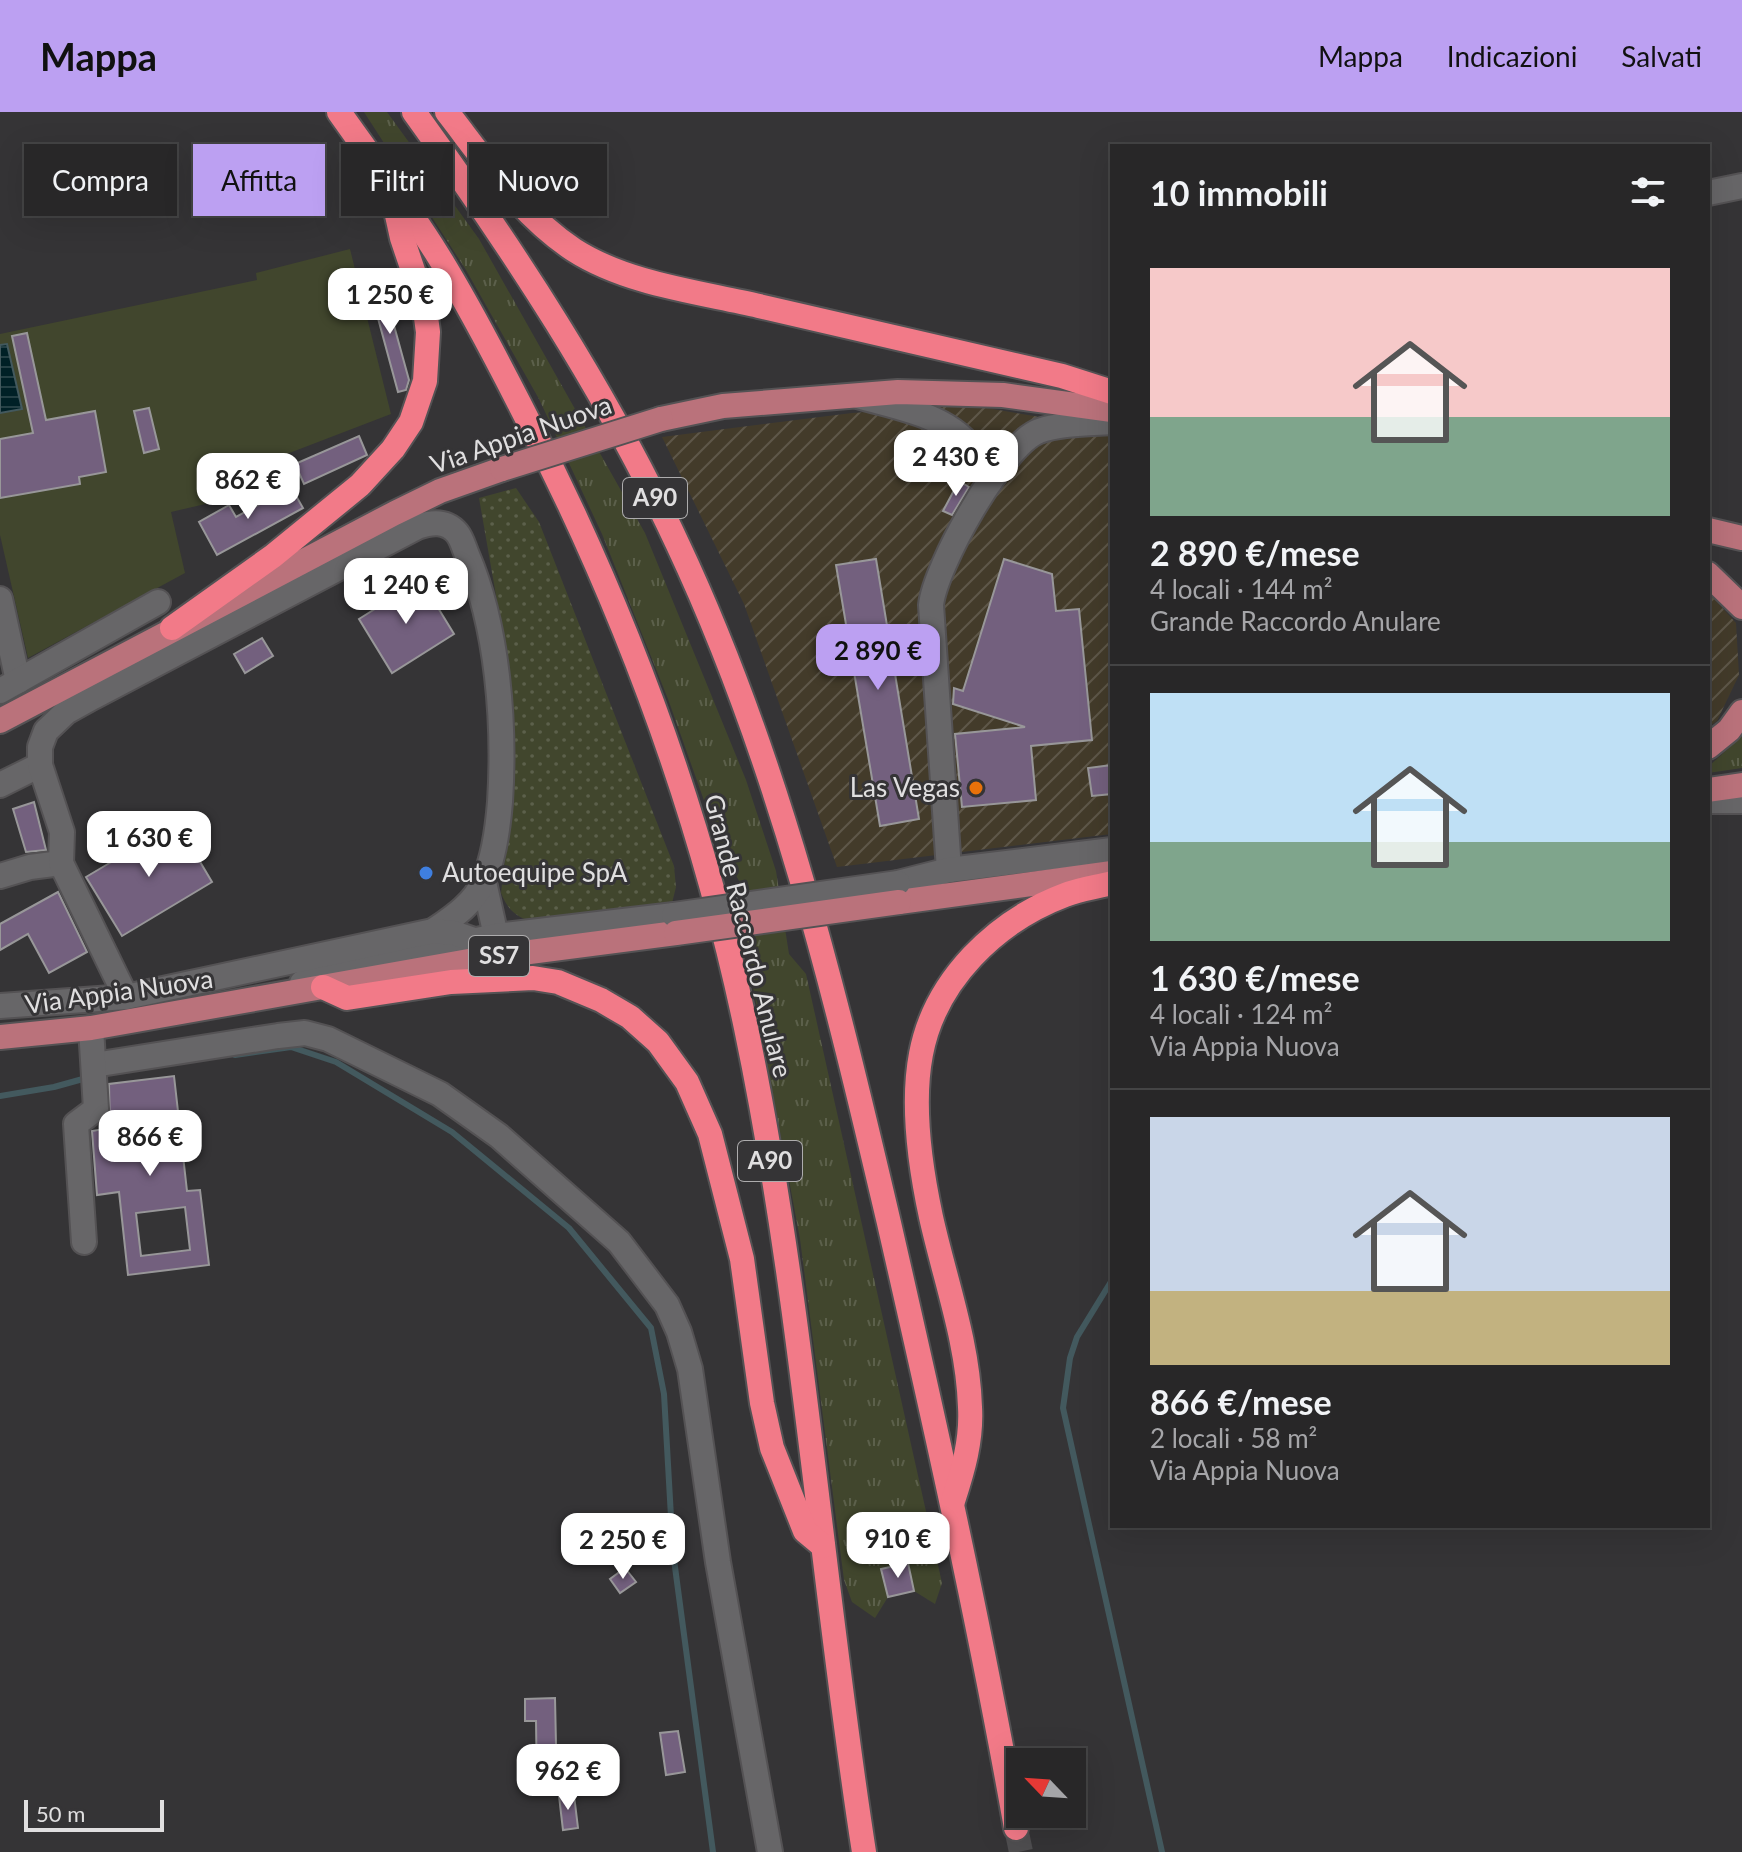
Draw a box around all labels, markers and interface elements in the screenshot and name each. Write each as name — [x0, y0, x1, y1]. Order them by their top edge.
text: Mappa — [40, 33, 157, 79]
text: Mappa — [1318, 39, 1403, 73]
text: Indicazioni — [1447, 39, 1577, 73]
text: Salvati — [1621, 39, 1702, 73]
chip: Compra — [24, 144, 177, 216]
chip: Affitta — [193, 144, 325, 216]
chip: Filtri — [341, 144, 453, 216]
chip: Nuovo — [469, 144, 607, 216]
icon: filters — [1626, 170, 1670, 214]
text: 10 immobili — [1150, 172, 1328, 213]
pin: 1 250 € — [316, 268, 464, 336]
text: 1 250 € — [346, 278, 434, 310]
icon: home — [1338, 320, 1482, 464]
street label: Via Appia Nuova — [426, 388, 616, 480]
pin: 2 430 € — [882, 430, 1030, 498]
text: 2 430 € — [912, 440, 1000, 472]
pin: 862 € — [192, 453, 304, 521]
text: 862 € — [215, 463, 281, 495]
road number: A90 — [623, 478, 687, 518]
text: 2 890 €/mese — [1150, 532, 1360, 573]
pin: 1 240 € — [332, 558, 480, 626]
text: 1 240 € — [362, 568, 450, 600]
text: 4 locali · 144 m² — [1150, 573, 1332, 605]
text: Grande Raccordo Anulare — [1150, 605, 1441, 637]
pin: 2 890 € — [804, 624, 952, 692]
text: 2 890 € — [834, 634, 922, 666]
icon: home — [1338, 745, 1482, 889]
place label: Las Vegas — [850, 771, 960, 803]
marker: Las Vegas — [967, 779, 985, 797]
street label: Grande Raccordo Anulare — [698, 791, 800, 1081]
pin: 1 630 € — [75, 811, 223, 879]
text: 1 630 € — [105, 821, 193, 853]
place label: Autoequipe SpA — [442, 856, 628, 888]
marker: Autoequipe SpA — [417, 864, 435, 882]
road number: SS7 — [469, 936, 529, 976]
text: 1 630 €/mese — [1150, 957, 1360, 998]
street label: Via Appia Nuova — [23, 962, 215, 1020]
text: 4 locali · 124 m² — [1150, 998, 1332, 1030]
text: Via Appia Nuova — [1150, 1030, 1340, 1062]
pin: 866 € — [94, 1110, 206, 1178]
text: 866 € — [117, 1120, 183, 1152]
road number: A90 — [738, 1141, 802, 1181]
icon: home — [1338, 1169, 1482, 1313]
text: 866 €/mese — [1150, 1381, 1332, 1422]
text: 2 locali · 58 m² — [1150, 1422, 1317, 1454]
text: Via Appia Nuova — [1150, 1454, 1340, 1486]
pin: 910 € — [842, 1512, 954, 1580]
pin: 2 250 € — [549, 1513, 697, 1581]
text: 910 € — [865, 1522, 931, 1554]
text: 2 250 € — [579, 1523, 667, 1555]
pin: 962 € — [512, 1744, 624, 1812]
north arrow — [1006, 1748, 1086, 1828]
map controls — [1006, 1748, 1086, 1828]
text: 962 € — [535, 1754, 601, 1786]
scale bar — [24, 1796, 164, 1832]
text: 50 m — [36, 1800, 85, 1827]

